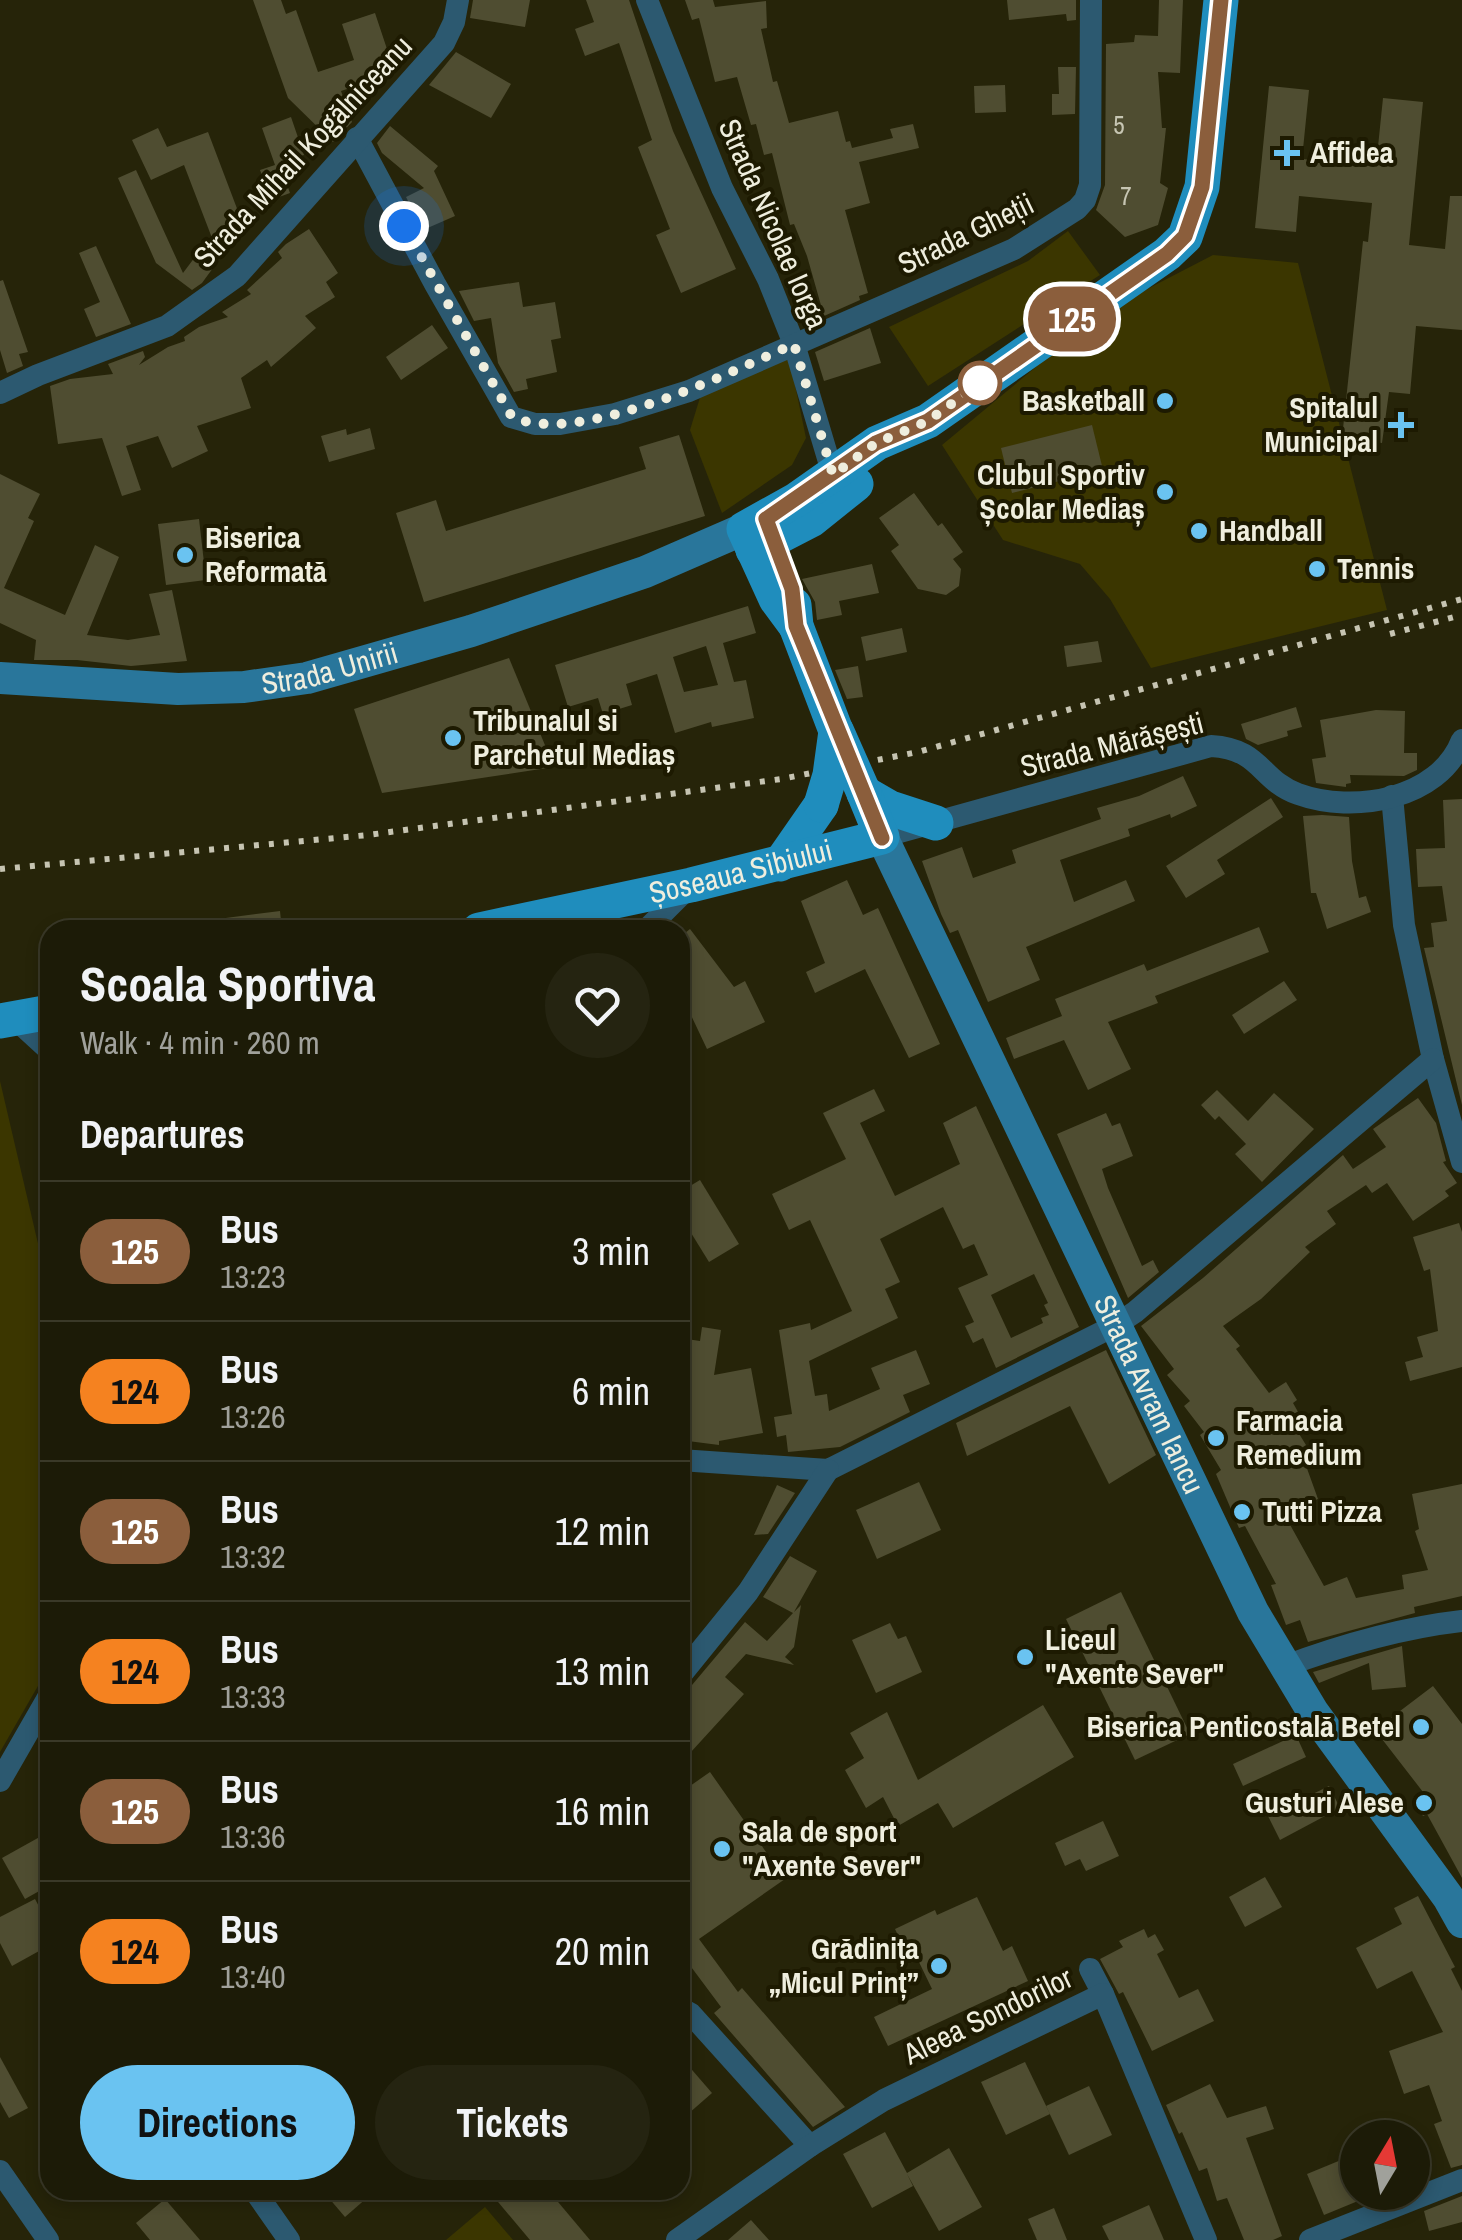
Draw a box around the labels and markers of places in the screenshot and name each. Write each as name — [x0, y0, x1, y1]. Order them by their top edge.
place label: Affidea — [1310, 132, 1394, 172]
marker: Affidea — [1274, 140, 1300, 166]
unlabelled marker — [959, 362, 1001, 404]
place label: Basketball — [1022, 380, 1145, 420]
place label: Spitalul Municipal — [1265, 387, 1378, 461]
marker: Basketball — [1154, 390, 1176, 412]
marker: Spitalul Municipal — [1388, 412, 1414, 438]
place label: Clubul Sportiv Școlar Mediaș — [977, 454, 1145, 528]
marker: Clubul Sportiv Școlar Mediaș — [1154, 481, 1176, 503]
place label: Handball — [1219, 510, 1323, 550]
place label: Biserica Reformată — [205, 517, 327, 591]
marker: Handball — [1188, 520, 1210, 542]
marker: Biserica Reformată — [174, 544, 196, 566]
place label: Tennis — [1337, 548, 1415, 588]
marker: Tennis — [1306, 558, 1328, 580]
place label: Tribunalul si Parchetul Mediaș — [473, 700, 675, 774]
marker: Tribunalul si Parchetul Mediaș — [442, 727, 464, 749]
place label: Farmacia Remedium — [1236, 1400, 1362, 1474]
marker: Farmacia Remedium — [1205, 1427, 1227, 1449]
place label: Tutti Pizza — [1262, 1491, 1382, 1531]
marker: Tutti Pizza — [1231, 1501, 1253, 1523]
place label: Liceul "Axente Sever" — [1045, 1619, 1224, 1693]
marker: Liceul "Axente Sever" — [1014, 1646, 1036, 1668]
place label: Biserica Penticostală Betel — [1087, 1706, 1401, 1746]
marker: Biserica Penticostală Betel — [1410, 1716, 1432, 1738]
place label: Gusturi Alese — [1245, 1782, 1404, 1822]
marker: Gusturi Alese — [1413, 1792, 1435, 1814]
place label: Sala de sport "Axente Sever" — [742, 1811, 921, 1885]
marker: Sala de sport "Axente Sever" — [711, 1838, 733, 1860]
place label: Grădinița „Micul Prinț” — [769, 1928, 919, 2002]
marker: Grădinița „Micul Prinț” — [928, 1955, 950, 1977]

